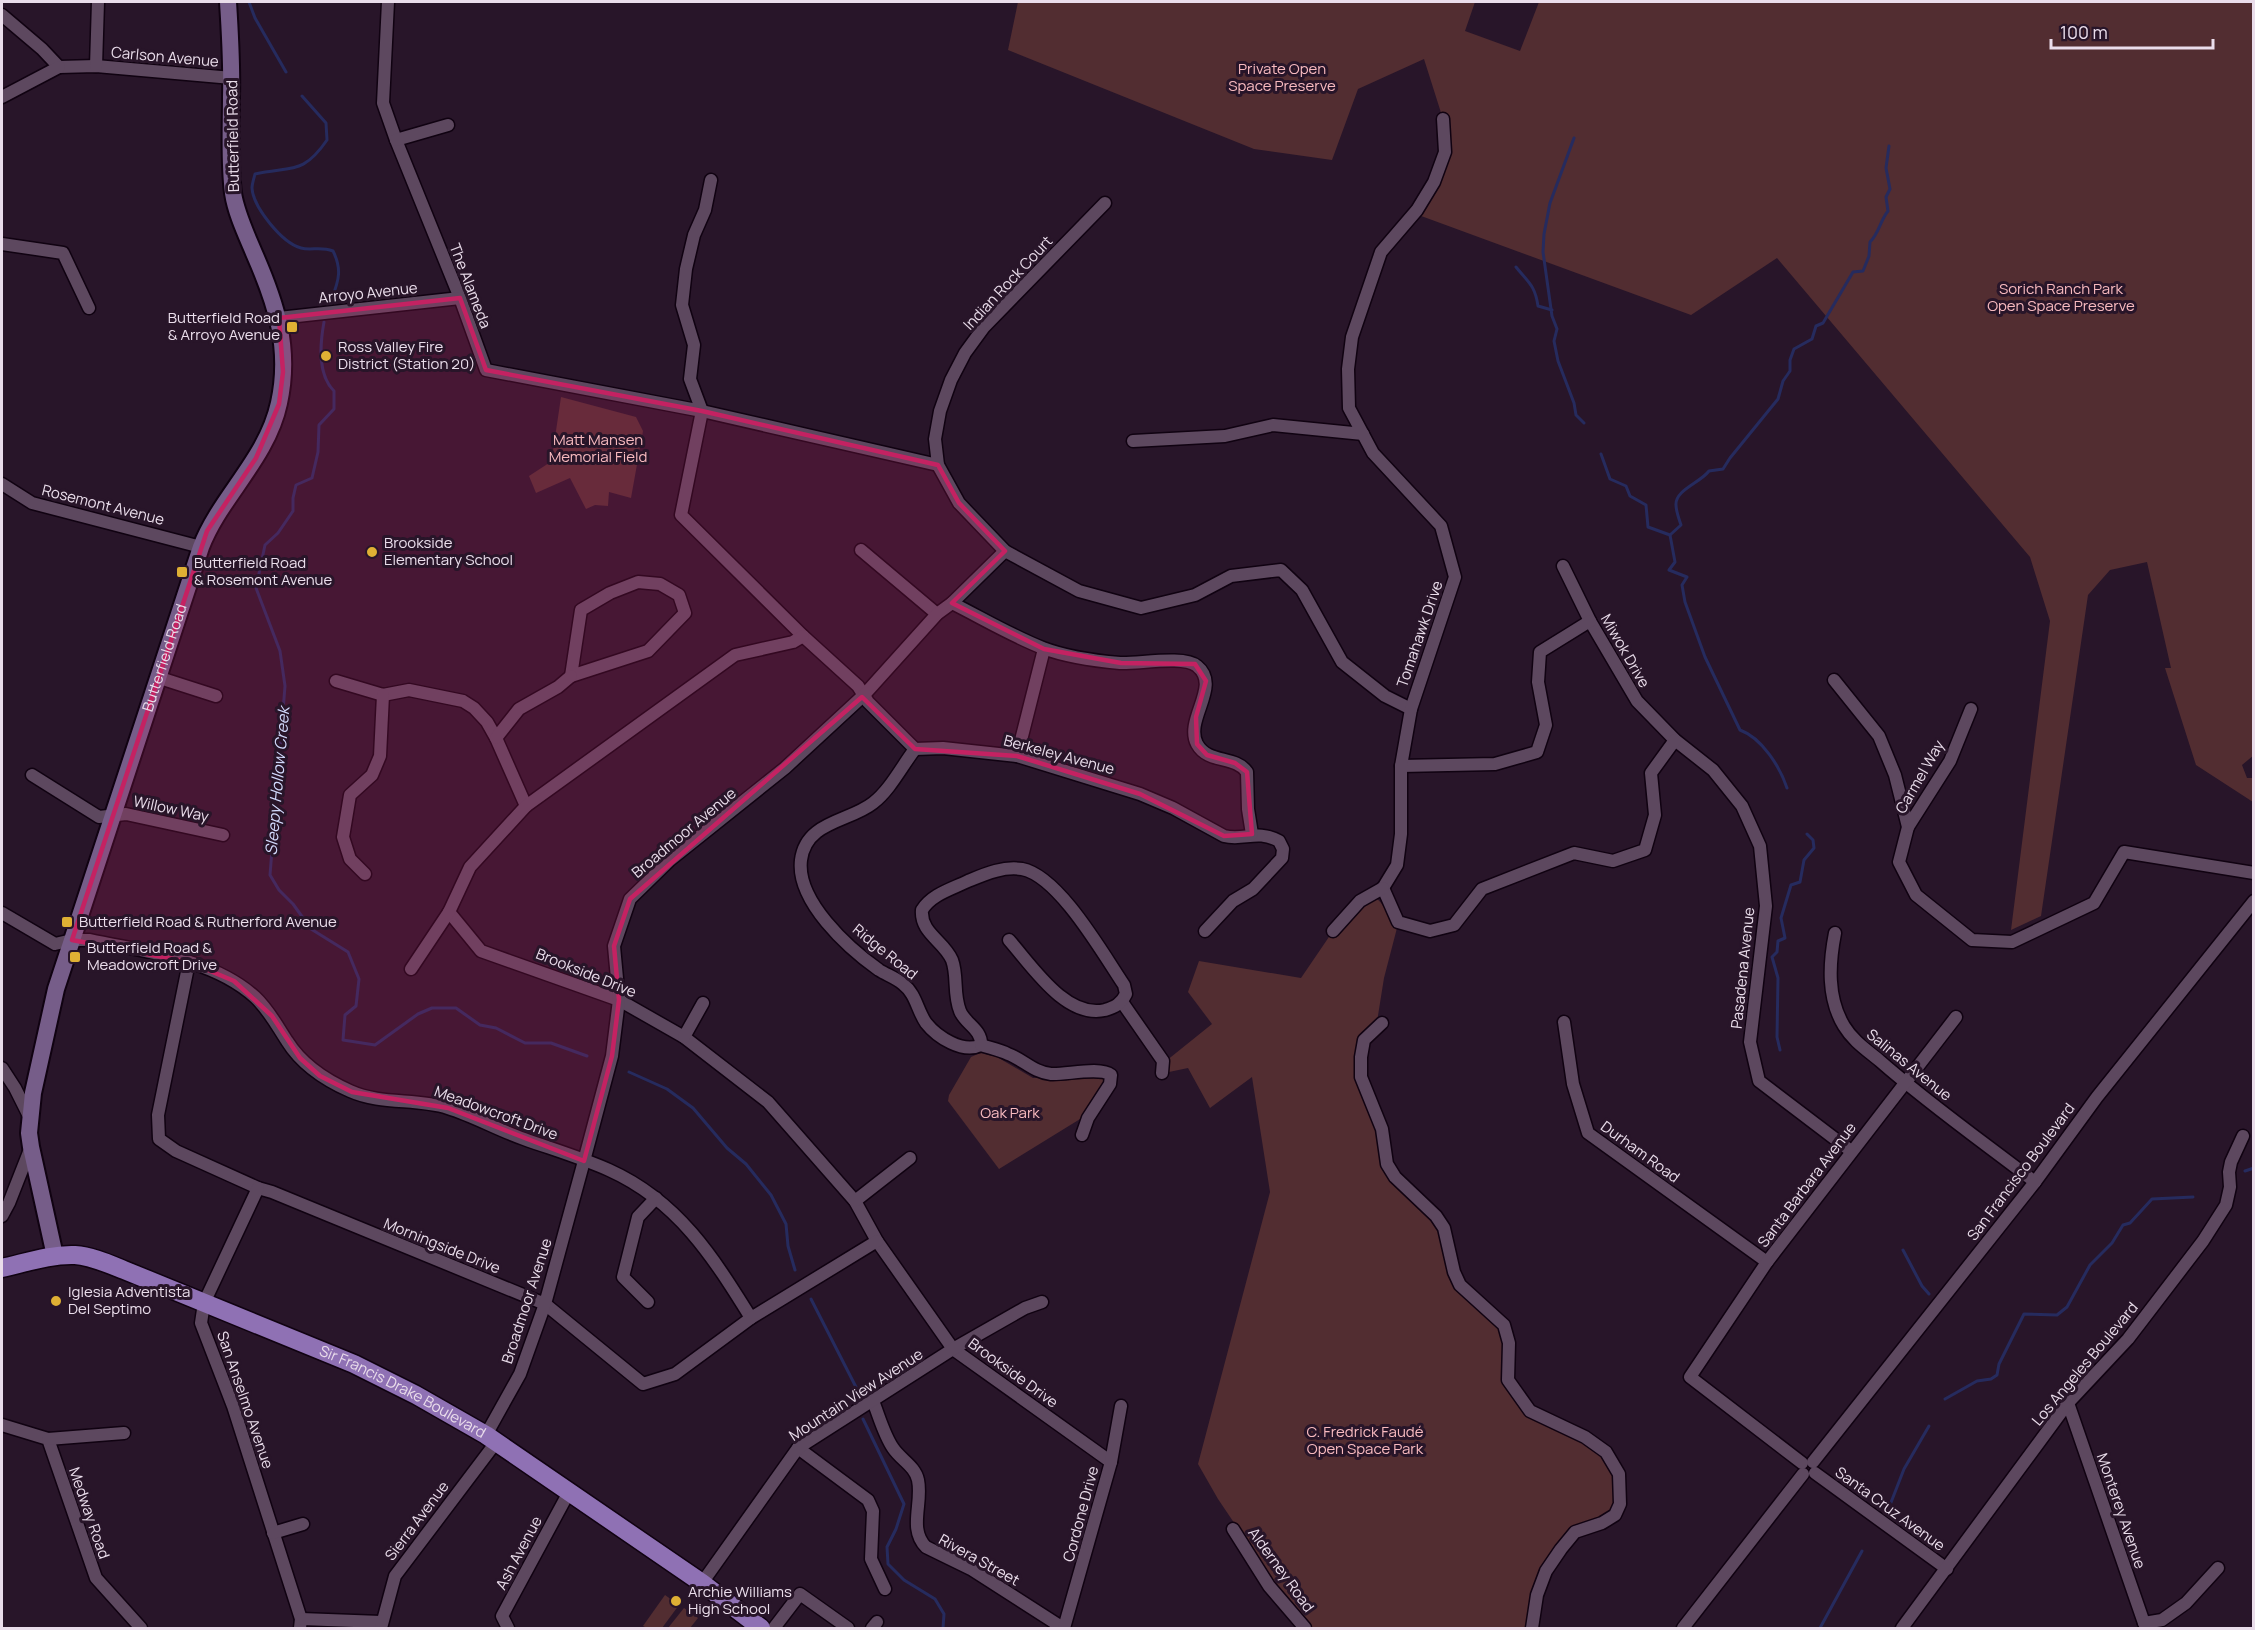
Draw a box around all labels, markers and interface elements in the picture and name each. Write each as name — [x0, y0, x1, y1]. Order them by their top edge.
scale bar — [2051, 12, 2213, 50]
text: 100 m — [2060, 20, 2108, 44]
street label: Carlson Avenue — [110, 41, 220, 72]
park label: Private Open Space Preserve — [1228, 58, 1336, 96]
street label: Butterfield Road — [221, 80, 244, 192]
street label: Indian Rock Court — [958, 231, 1057, 334]
street label: The Alameda — [445, 240, 496, 331]
street label: Arroyo Avenue — [317, 277, 419, 308]
park label: Sorich Ranch Park Open Space Preserve — [1987, 278, 2135, 316]
place label: Butterfield Road & Arroyo Avenue — [168, 307, 280, 345]
marker: Butterfield Road & Arroyo Avenue — [285, 320, 299, 334]
place label: Ross Valley Fire District (Station 20) — [338, 336, 475, 374]
marker: Ross Valley Fire District (Station 20) — [319, 349, 333, 363]
park label: Matt Mansen Memorial Field — [549, 429, 647, 467]
street label: Rosemont Avenue — [40, 479, 167, 530]
place label: Brookside Elementary School — [384, 532, 513, 570]
marker: Brookside Elementary School — [365, 545, 379, 559]
place label: Butterfield Road & Rosemont Avenue — [194, 552, 332, 590]
marker: Butterfield Road & Rosemont Avenue — [175, 565, 189, 579]
street label: Tomahawk Drive — [1391, 577, 1448, 690]
street label: Butterfield Road — [137, 601, 192, 714]
street label: Miwok Drive — [1596, 610, 1655, 692]
water label: Sleepy Hollow Creek — [260, 704, 295, 856]
street label: Berkeley Avenue — [1001, 730, 1117, 779]
street label: Carmel Way — [1890, 736, 1949, 817]
street label: Broadmoor Avenue — [627, 782, 741, 883]
street label: Willow Way — [132, 790, 211, 827]
street label: Pasadena Avenue — [1726, 906, 1759, 1030]
place label: Butterfield Road & Rutherford Avenue — [79, 911, 337, 932]
marker: Butterfield Road & Rutherford Avenue — [60, 915, 74, 929]
street label: Ridge Road — [848, 919, 922, 984]
place label: Butterfield Road & Meadowcroft Drive — [87, 937, 217, 975]
street label: Brookside Drive — [533, 943, 640, 1002]
marker: Butterfield Road & Meadowcroft Drive — [68, 950, 82, 964]
street label: Salinas Avenue — [1862, 1024, 1957, 1106]
street label: Meadowcroft Drive — [431, 1080, 561, 1145]
street label: San Francisco Boulevard — [1962, 1099, 2079, 1245]
park label: Oak Park — [980, 1102, 1040, 1123]
street label: Durham Road — [1597, 1116, 1684, 1187]
street label: Santa Barbara Avenue — [1753, 1118, 1861, 1252]
street label: Morningside Drive — [381, 1213, 504, 1279]
street label: Broadmoor Avenue — [496, 1235, 557, 1366]
place label: Iglesia Adventista Del Septimo — [68, 1281, 190, 1319]
marker: Iglesia Adventista Del Septimo — [49, 1294, 63, 1308]
street label: Los Angeles Boulevard — [2027, 1298, 2143, 1430]
street label: San Anselmo Avenue — [212, 1328, 279, 1472]
street label: Brookside Drive — [964, 1333, 1063, 1413]
street label: Sir Francis Drake Boulevard — [316, 1340, 490, 1443]
street label: Mountain View Avenue — [785, 1343, 927, 1446]
park label: C. Fredrick Faudé Open Space Park — [1306, 1421, 1424, 1459]
street label: Monterey Avenue — [2092, 1450, 2151, 1572]
street label: Santa Cruz Avenue — [1831, 1462, 1950, 1556]
street label: Cordone Drive — [1058, 1463, 1103, 1564]
street label: Medway Road — [64, 1464, 115, 1561]
street label: Sierra Avenue — [380, 1476, 454, 1565]
street label: Ash Avenue — [490, 1512, 547, 1593]
street label: Alderney Road — [1244, 1523, 1319, 1616]
street label: Rivera Street — [935, 1529, 1023, 1590]
place label: Archie Williams High School — [688, 1581, 792, 1619]
marker: Archie Williams High School — [669, 1594, 683, 1608]

